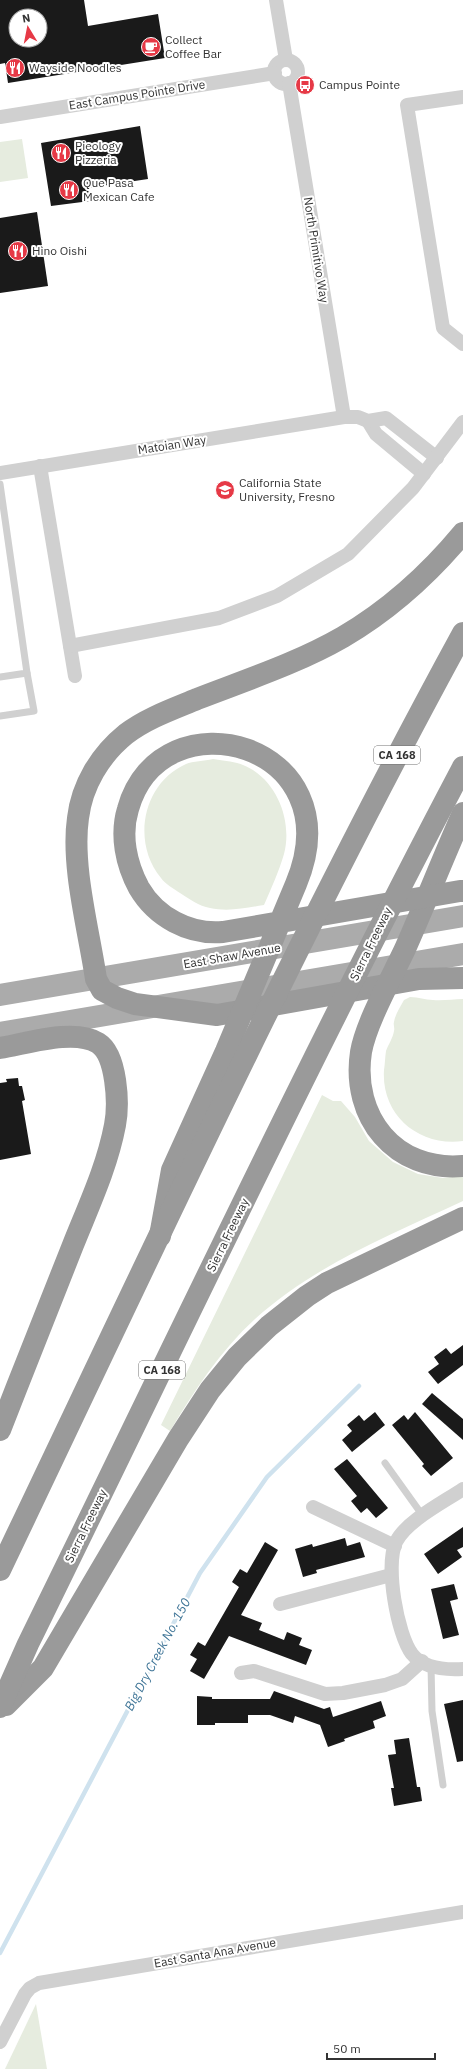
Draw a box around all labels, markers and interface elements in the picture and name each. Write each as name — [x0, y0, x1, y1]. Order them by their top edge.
north arrow — [8, 8, 48, 48]
text: N — [21, 11, 31, 26]
place label: Collect Coffee Bar — [165, 32, 222, 61]
cafe icon: Collect Coffee Bar — [140, 36, 162, 58]
restaurant icon: Wayside Noodles — [4, 57, 26, 79]
place label: Wayside Noodles — [29, 60, 122, 75]
bus stop icon: Campus Pointe — [294, 74, 316, 96]
street label: East Campus Pointe Drive — [68, 76, 207, 113]
place label: Campus Pointe — [319, 77, 401, 92]
place label: Pieology Pizzeria — [75, 138, 121, 167]
restaurant icon: Pieology Pizzeria — [50, 142, 72, 164]
place label: Que Pasa Mexican Cafe — [83, 175, 155, 204]
restaurant icon: Que Pasa Mexican Cafe — [58, 179, 80, 201]
street label: North Primitivo Way — [301, 196, 332, 304]
restaurant icon: Hino Oishi — [7, 240, 29, 262]
place label: Hino Oishi — [32, 243, 87, 258]
street label: Matoian Way — [137, 432, 207, 457]
place label: California State University, Fresno — [239, 475, 335, 504]
school or university icon: California State University, Fresno — [214, 479, 236, 501]
road number: CA 168 — [374, 746, 420, 764]
street label: Sierra Freeway — [346, 905, 395, 983]
street label: East Shaw Avenue — [182, 940, 282, 971]
street label: Sierra Freeway — [203, 1196, 252, 1274]
road number: CA 168 — [139, 1361, 185, 1379]
street label: Sierra Freeway — [61, 1487, 110, 1565]
water label: Big Dry Creek No. 150 — [121, 1595, 194, 1714]
street label: East Santa Ana Avenue — [153, 1934, 278, 1971]
scale bar — [327, 2035, 435, 2061]
text: 50 m — [333, 2041, 361, 2056]

